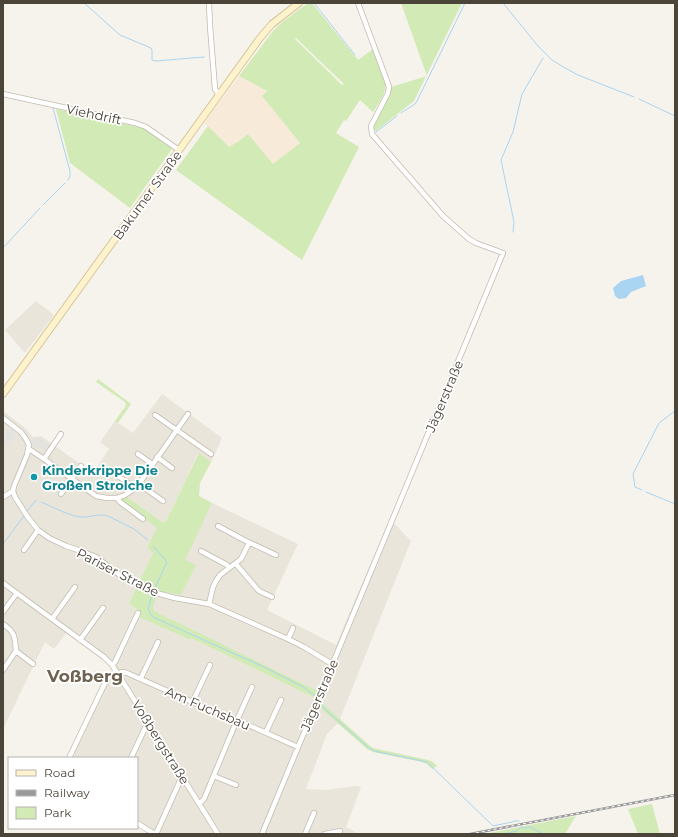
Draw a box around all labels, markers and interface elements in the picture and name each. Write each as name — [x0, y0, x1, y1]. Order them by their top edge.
street label: Viehdrift — [65, 100, 123, 128]
street label: Bakumer Straße — [109, 147, 185, 243]
street label: Jägerstraße — [421, 357, 466, 435]
place label: Kinderkrippe Die Großen Strolche — [42, 462, 158, 493]
marker: Kinderkrippe Die Großen Strolche — [29, 472, 39, 482]
street label: Pariser Straße — [74, 544, 162, 600]
street label: Jägerstraße — [296, 656, 341, 734]
district label: Voßberg — [46, 666, 123, 686]
street label: Am Fuchsbau — [163, 683, 253, 733]
street label: Voßbergstraße — [129, 697, 193, 787]
legend — [8, 757, 138, 829]
text: Road — [44, 765, 75, 780]
text: Railway — [44, 785, 90, 800]
text: Park — [44, 805, 72, 820]

